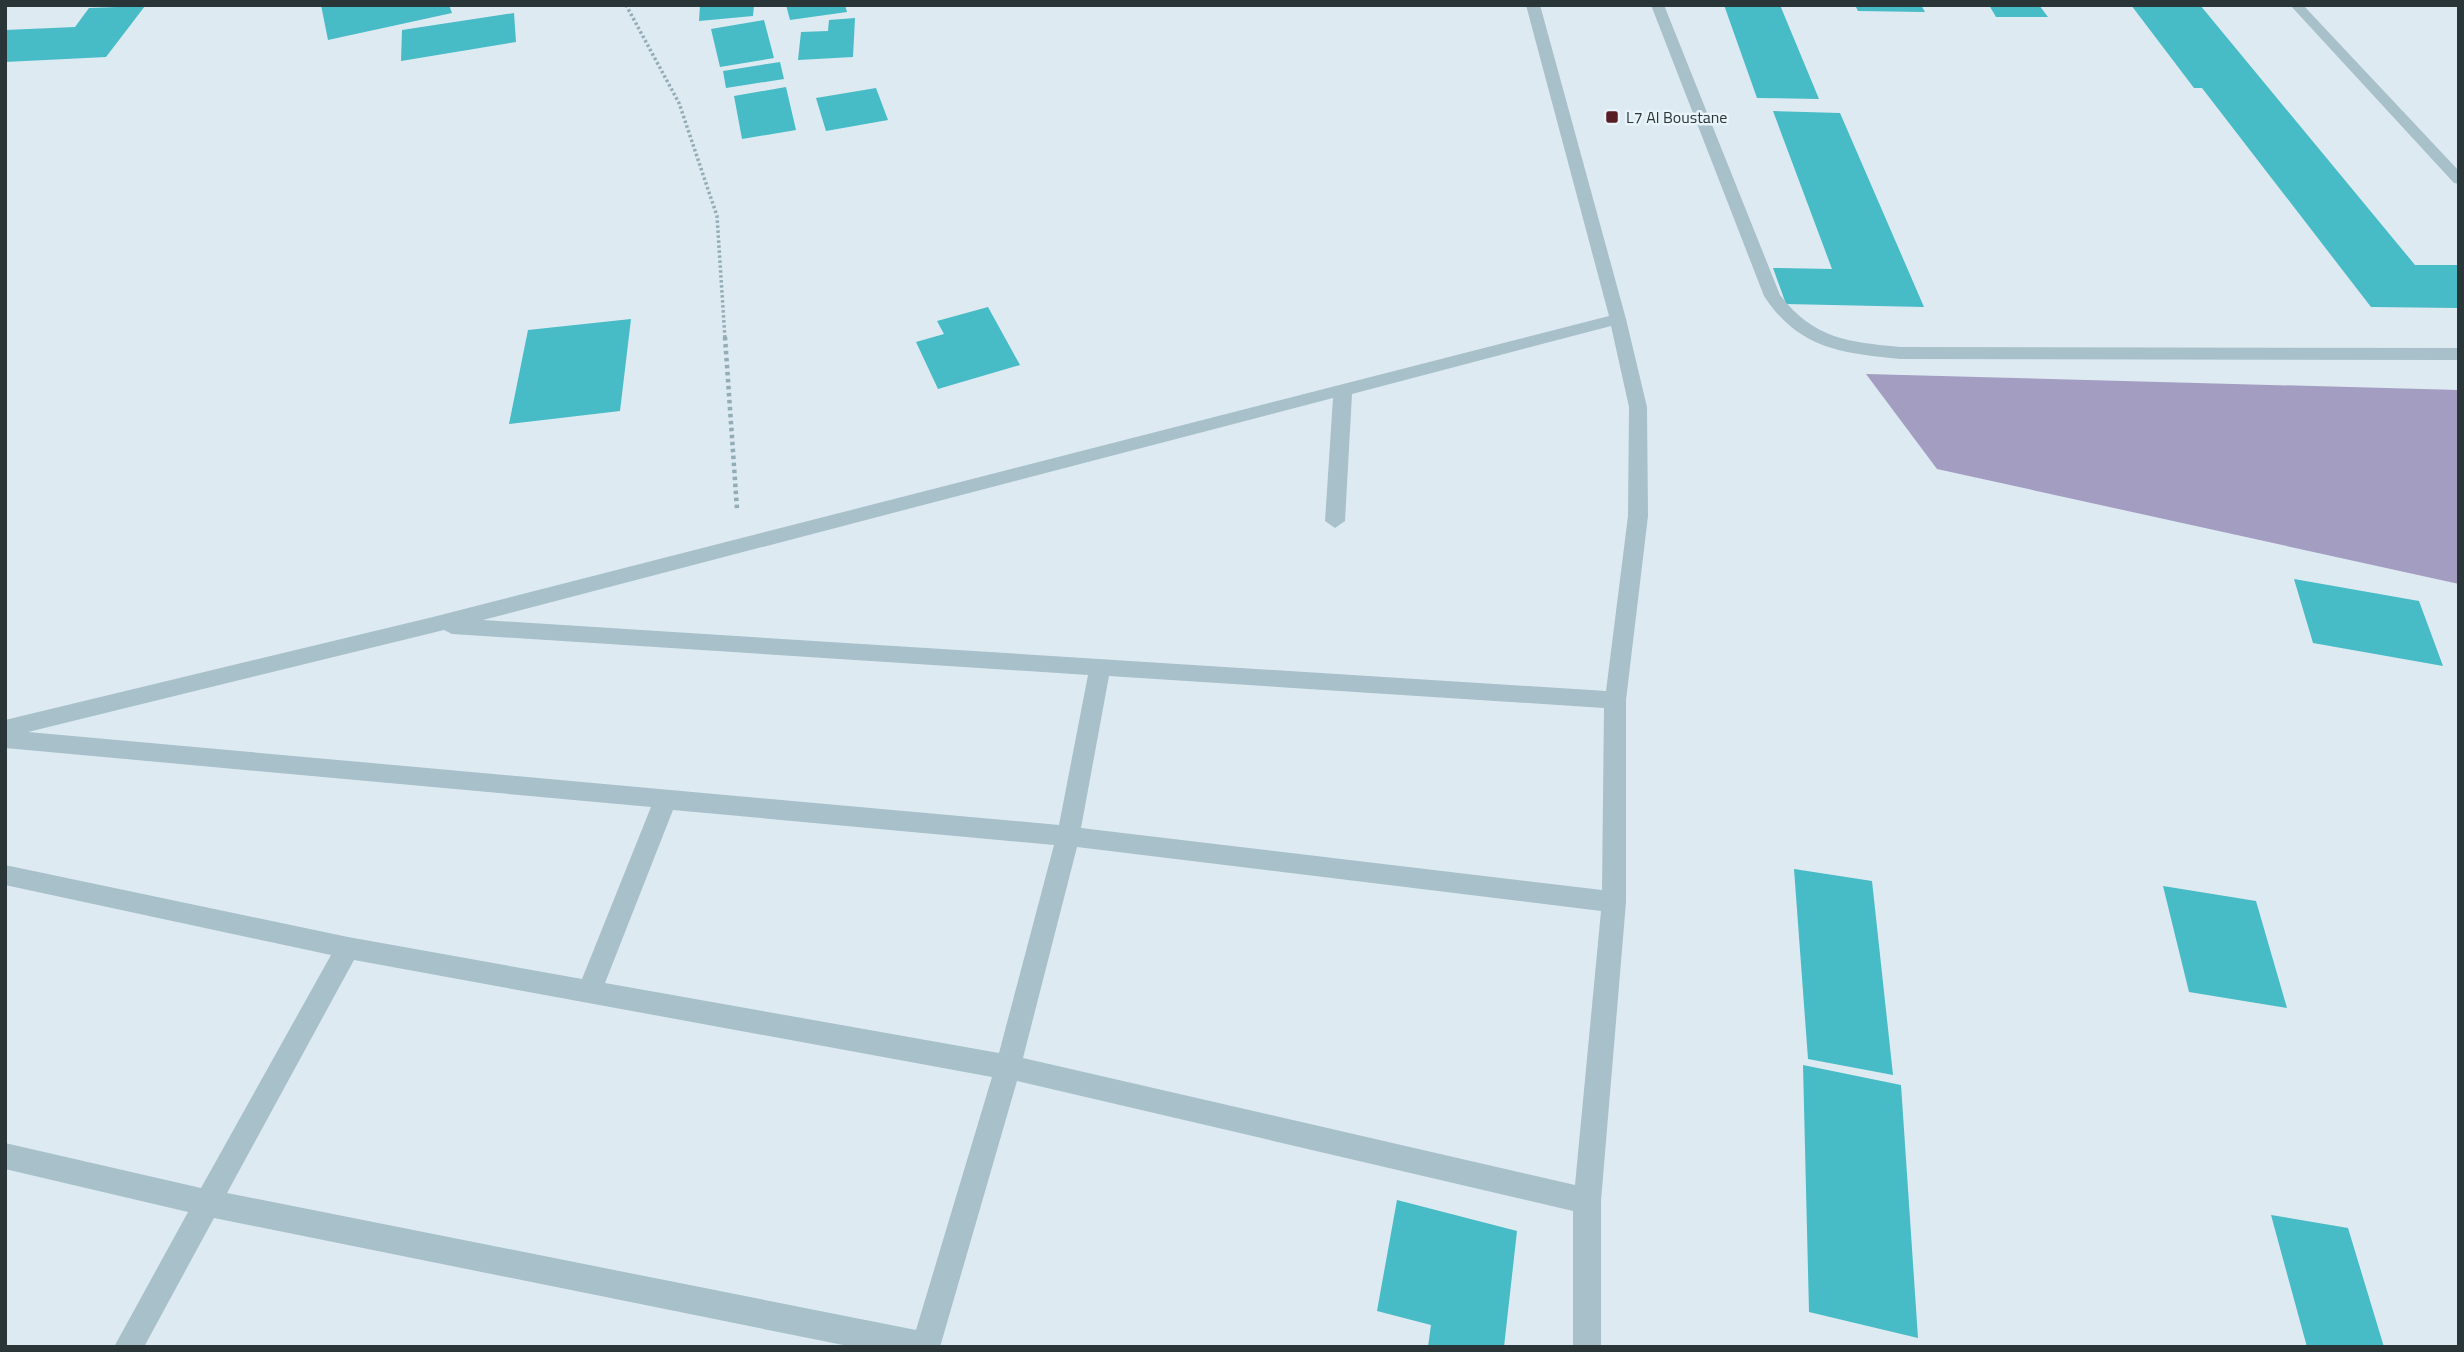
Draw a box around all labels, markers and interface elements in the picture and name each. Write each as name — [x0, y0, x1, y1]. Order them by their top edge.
place label: L7 Al Boustane — [1626, 105, 1727, 129]
marker: L7 Al Boustane — [1604, 109, 1620, 125]

